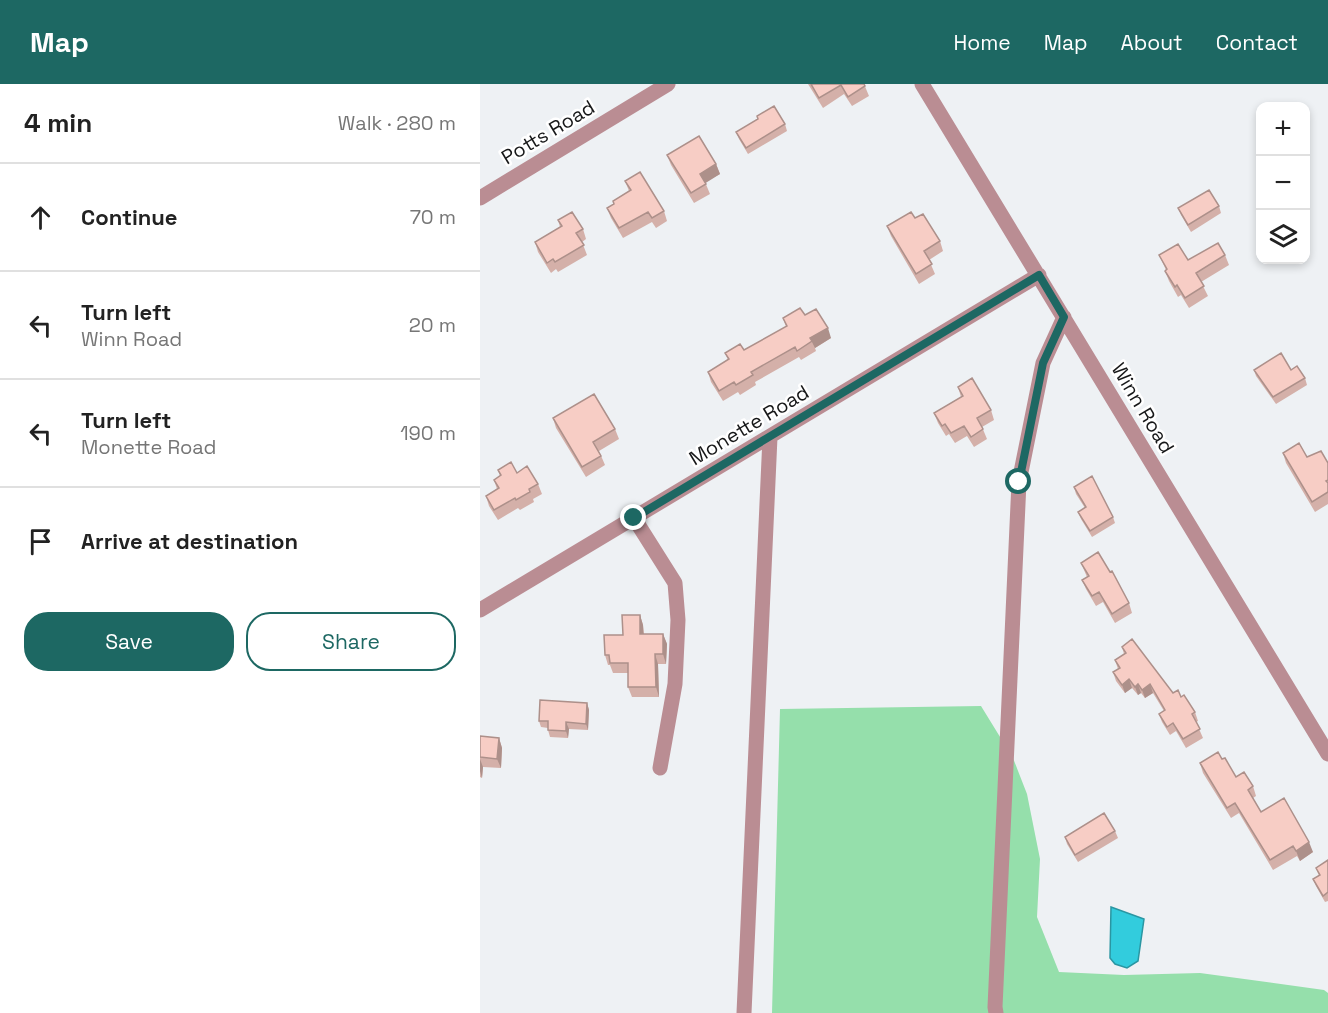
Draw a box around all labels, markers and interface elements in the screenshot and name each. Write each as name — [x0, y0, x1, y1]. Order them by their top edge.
text: Map — [30, 24, 89, 60]
text: Home — [953, 29, 1011, 56]
text: Map — [1044, 29, 1088, 56]
text: About — [1121, 29, 1183, 56]
text: Contact — [1216, 29, 1298, 56]
street label: Potts Road — [497, 94, 599, 170]
map controls — [1256, 102, 1310, 264]
button: + — [1256, 102, 1310, 156]
text: 4 min — [24, 106, 92, 140]
text: Walk · 280 m — [338, 110, 456, 136]
button: − — [1256, 156, 1310, 210]
icon: ahead — [24, 201, 57, 234]
text: Continue — [81, 203, 177, 231]
text: 70 m — [410, 204, 456, 230]
button: layers — [1256, 210, 1310, 264]
text: Turn left — [81, 298, 171, 326]
icon: left — [24, 309, 57, 342]
text: 20 m — [409, 312, 456, 338]
text: Winn Road — [81, 326, 182, 352]
street label: Winn Road — [1106, 358, 1180, 458]
street label: Monette Road — [684, 379, 814, 471]
text: Turn left — [81, 406, 171, 434]
icon: left — [24, 417, 57, 450]
text: 190 m — [400, 420, 456, 446]
text: Monette Road — [81, 434, 216, 460]
route start — [1005, 468, 1031, 494]
route end — [620, 504, 646, 530]
icon: arrive — [24, 525, 57, 558]
text: Arrive at destination — [81, 527, 298, 555]
button: Save — [24, 612, 234, 671]
button: Share — [246, 612, 456, 671]

